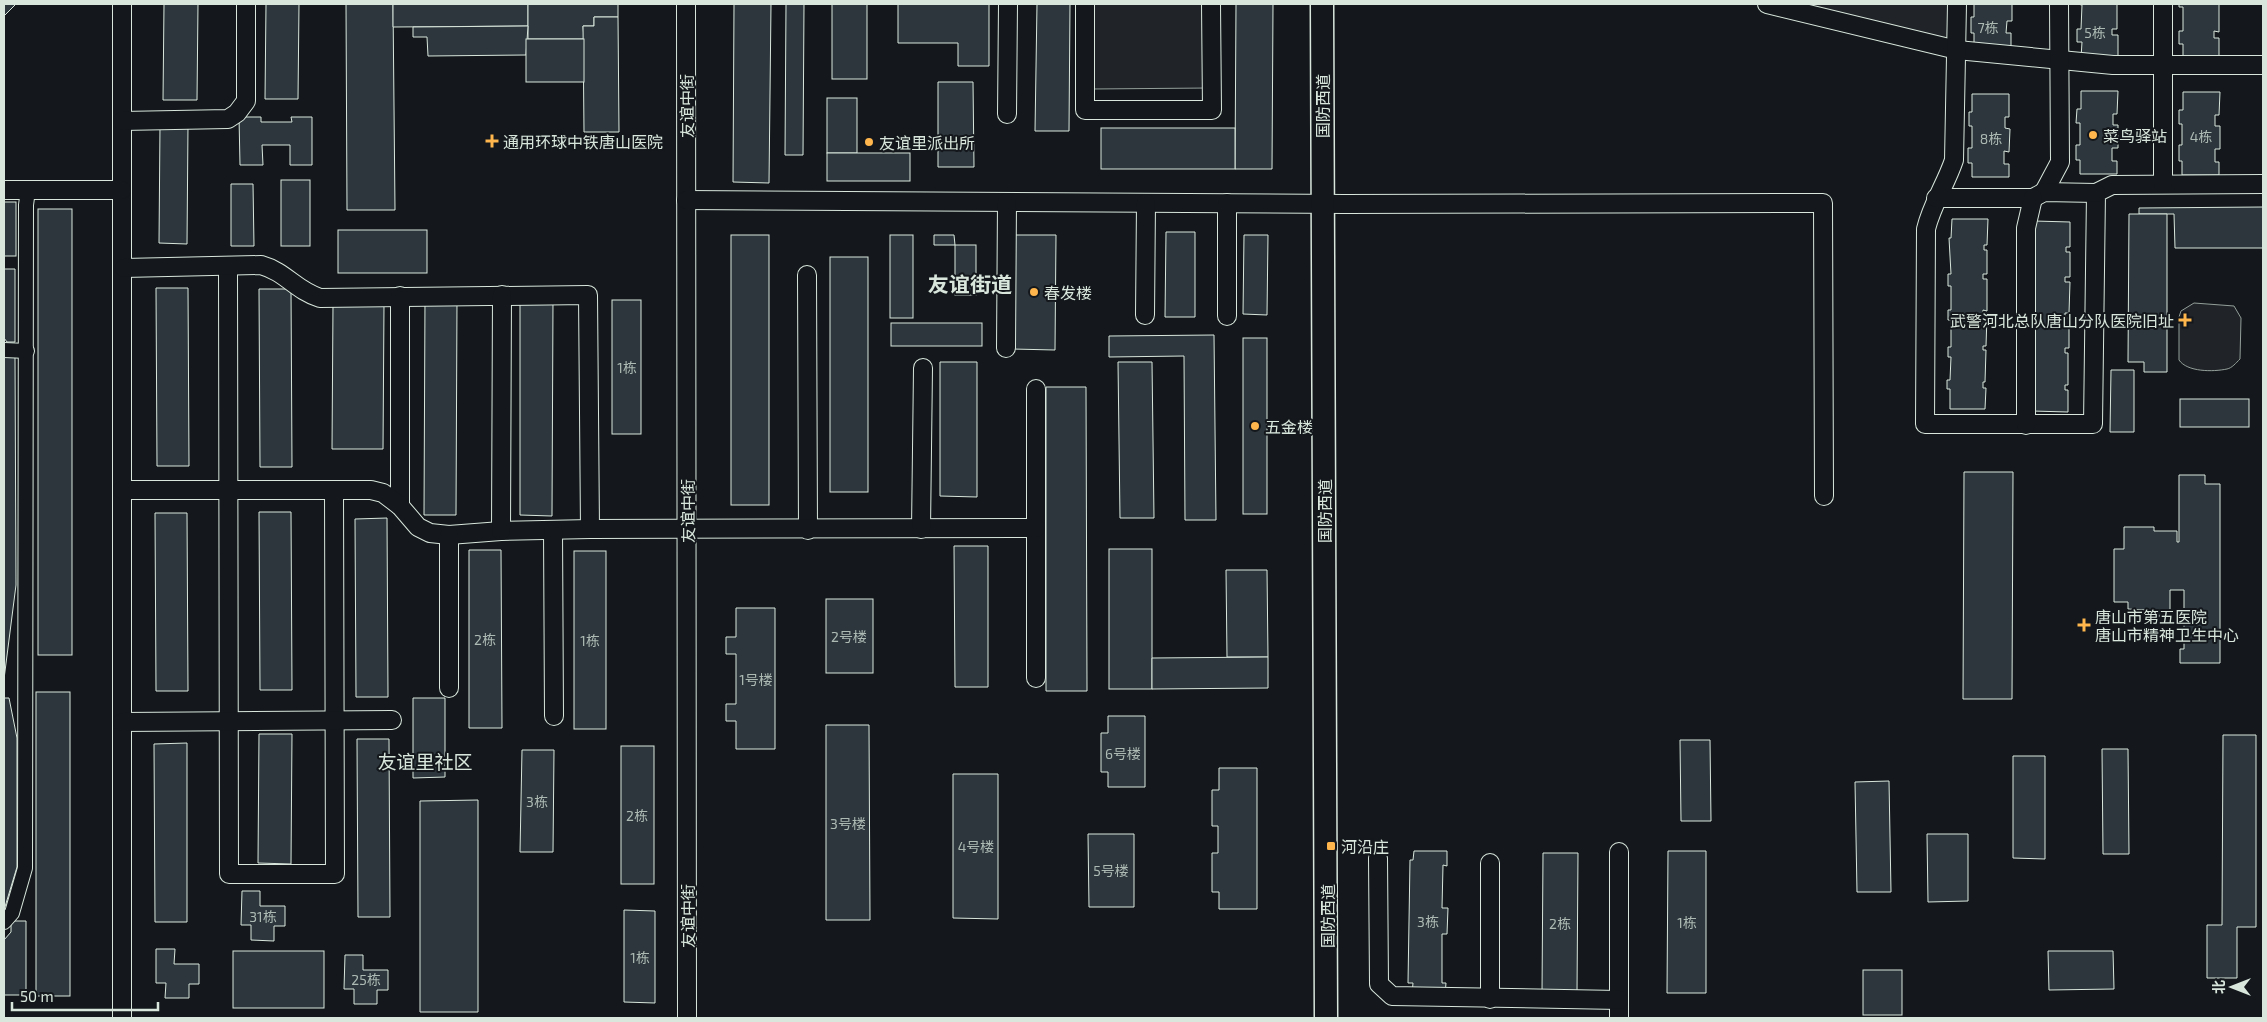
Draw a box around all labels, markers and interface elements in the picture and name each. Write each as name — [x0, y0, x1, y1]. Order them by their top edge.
house number: 7栋 — [1977, 19, 1999, 36]
house number: 5栋 — [2084, 24, 2106, 41]
street label: 友谊中街 — [677, 74, 696, 138]
street label: 国防西道 — [1313, 74, 1332, 138]
place label: 菜鸟驿站 — [2103, 126, 2167, 145]
house number: 4栋 — [2190, 128, 2212, 145]
marker: 菜鸟驿站 — [2087, 129, 2099, 141]
house number: 8栋 — [1980, 130, 2002, 147]
place label: 通用环球中铁唐山医院 — [503, 132, 663, 151]
place label: 友谊里派出所 — [879, 133, 975, 152]
marker: 通用环球中铁唐山医院 — [485, 134, 499, 148]
marker: 友谊里派出所 — [863, 136, 875, 148]
district label: 友谊街道 — [928, 271, 1012, 296]
place label: 春发楼 — [1044, 283, 1092, 302]
marker: 春发楼 — [1028, 286, 1040, 298]
place label: 武警河北总队唐山分队医院旧址 — [1950, 311, 2174, 330]
marker: 武警河北总队唐山分队医院旧址 — [2178, 313, 2192, 327]
house number: 1栋 — [617, 359, 637, 376]
place label: 五金楼 — [1265, 417, 1313, 436]
marker: 五金楼 — [1249, 420, 1261, 432]
street label: 友谊中街 — [678, 479, 697, 543]
street label: 国防西道 — [1315, 479, 1334, 543]
place label: 唐山市第五医院 唐山市精神卫生中心 — [2095, 607, 2239, 644]
marker: 唐山市第五医院 唐山市精神卫生中心 — [2077, 618, 2091, 632]
house number: 2号楼 — [831, 628, 867, 645]
house number: 2栋 — [474, 631, 496, 648]
house number: 1栋 — [580, 632, 600, 649]
house number: 1号楼 — [739, 671, 773, 688]
house number: 6号楼 — [1105, 745, 1141, 762]
district label: 友谊里社区 — [377, 750, 473, 773]
house number: 3栋 — [526, 793, 548, 810]
house number: 2栋 — [626, 807, 648, 824]
house number: 3号楼 — [830, 815, 866, 832]
place label: 河沿庄 — [1341, 837, 1389, 856]
house number: 4号楼 — [958, 838, 994, 855]
marker: 河沿庄 — [1325, 840, 1337, 852]
house number: 5号楼 — [1093, 862, 1129, 879]
street label: 友谊中街 — [678, 884, 697, 948]
street label: 国防西道 — [1318, 884, 1337, 948]
house number: 31栋 — [249, 908, 277, 925]
house number: 3栋 — [1417, 913, 1439, 930]
house number: 1栋 — [1677, 914, 1697, 931]
house number: 2栋 — [1549, 915, 1571, 932]
house number: 1栋 — [630, 949, 650, 966]
north arrow — [2207, 962, 2257, 1012]
house number: 25栋 — [351, 971, 381, 988]
scale bar — [12, 980, 159, 1012]
text: 北 — [2210, 980, 2227, 994]
text: 50 m — [20, 987, 54, 1005]

